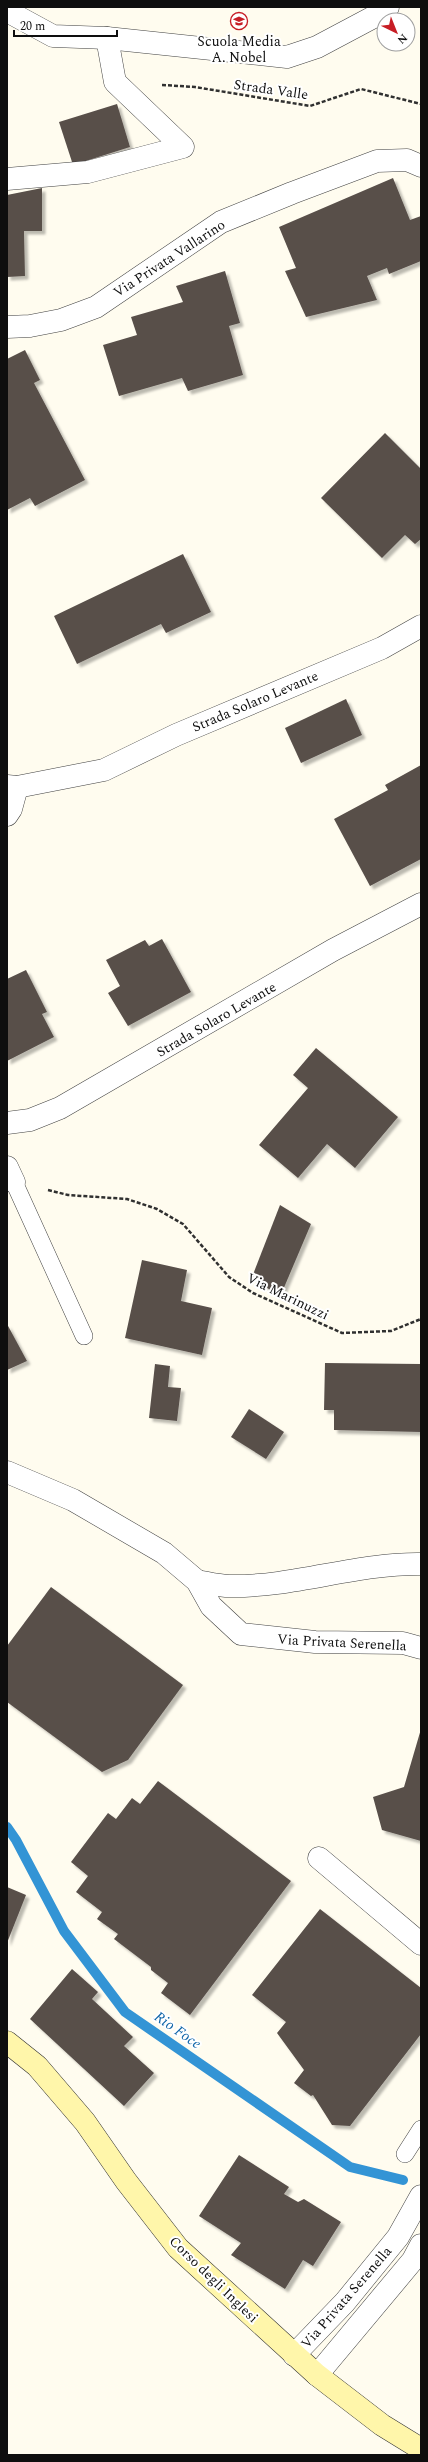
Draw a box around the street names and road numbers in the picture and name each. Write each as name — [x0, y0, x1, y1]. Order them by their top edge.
street label: Strada Valle — [232, 74, 310, 105]
street label: Via Privata Vallarino — [109, 214, 229, 303]
street label: Strada Solaro Levante — [189, 665, 322, 738]
street label: Strada Solaro Levante — [152, 976, 280, 1062]
street label: Via Marinuzzi — [243, 1267, 332, 1325]
street label: Via Privata Serenella — [277, 1629, 407, 1656]
street label: Corso degli Inglesi — [164, 2231, 263, 2328]
street label: Via Privata Serenella — [296, 2241, 397, 2353]

